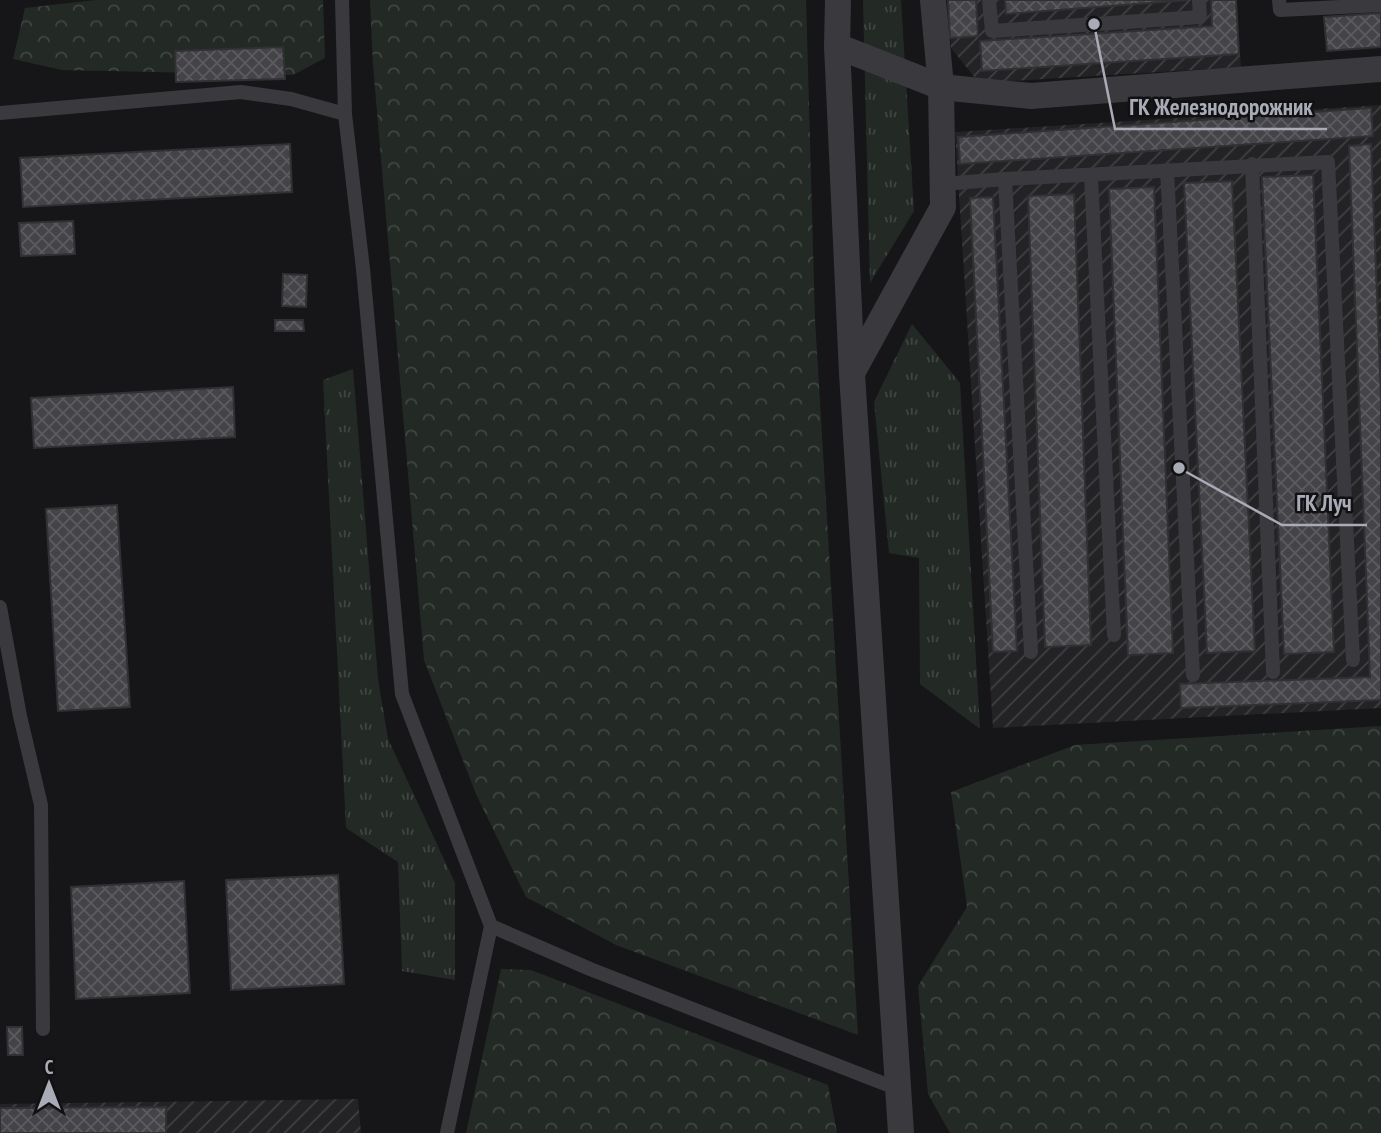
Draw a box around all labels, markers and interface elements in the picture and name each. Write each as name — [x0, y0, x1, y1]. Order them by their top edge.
callout: ГК Железнодорожник — [1115, 85, 1327, 129]
text: ГК Железнодорожник — [1129, 92, 1313, 121]
callout: ГК Луч — [1282, 481, 1367, 525]
text: ГК Луч — [1296, 488, 1352, 517]
north arrow — [14, 1049, 84, 1119]
text: С — [45, 1055, 54, 1079]

